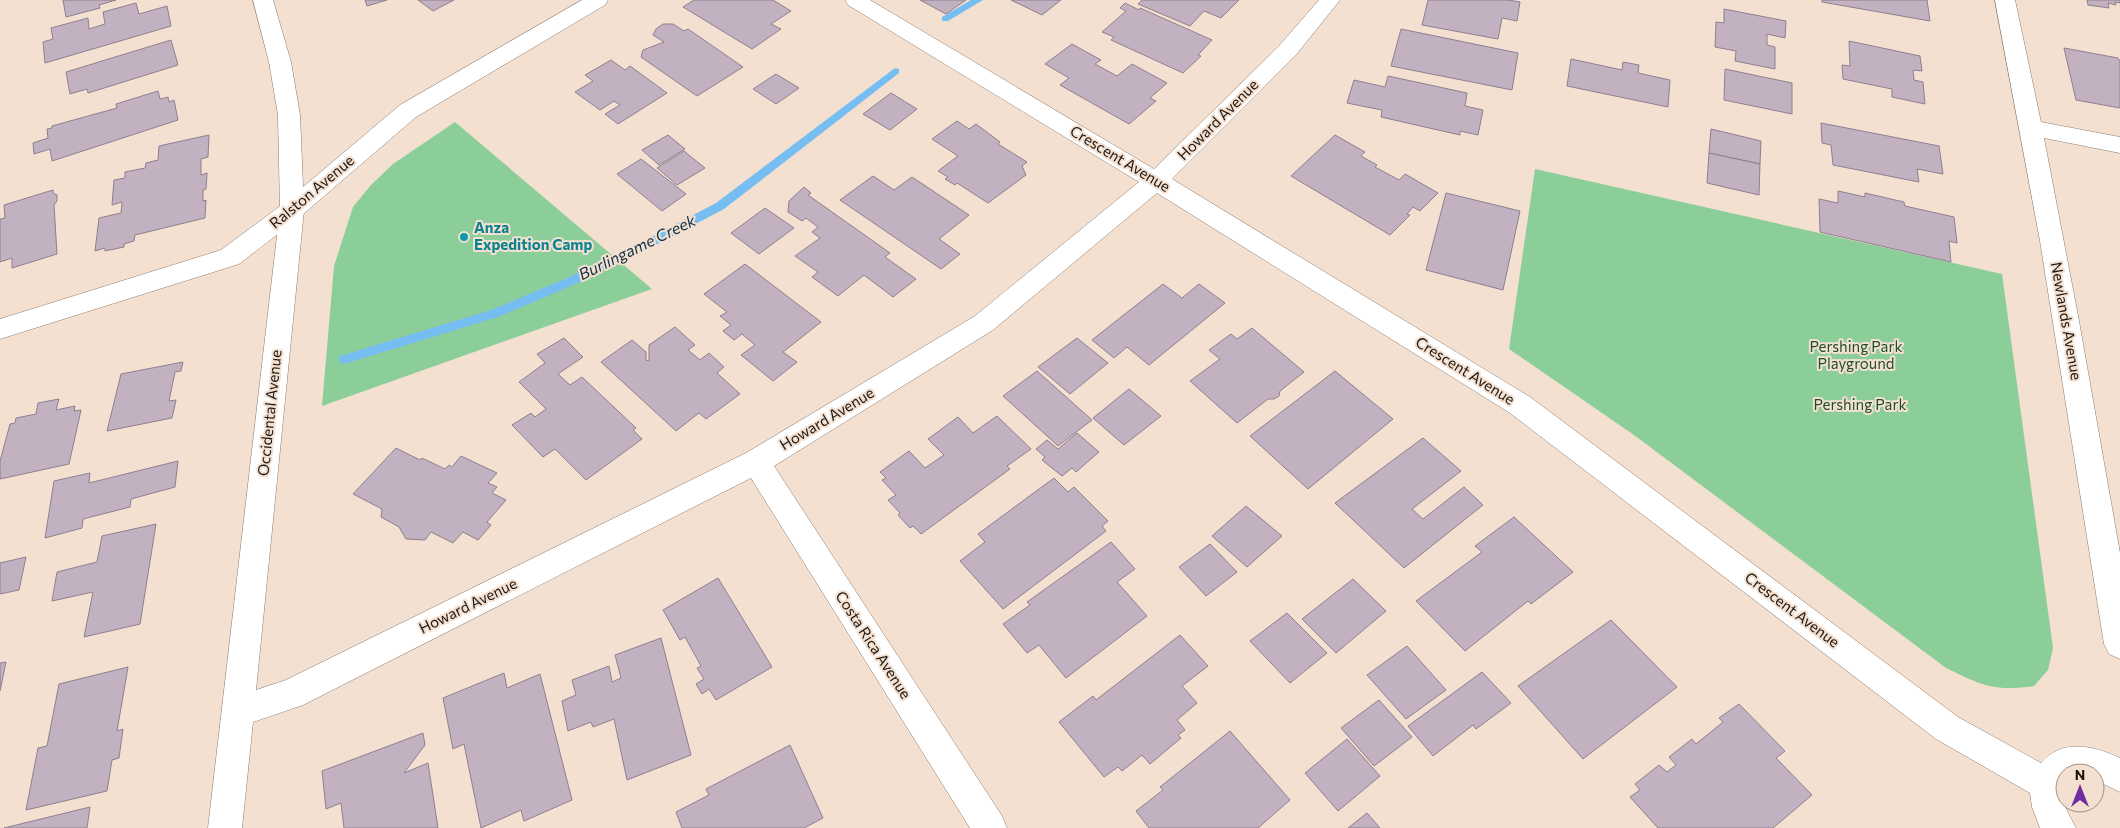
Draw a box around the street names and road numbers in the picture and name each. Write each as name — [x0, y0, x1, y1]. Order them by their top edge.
street label: Howard Avenue — [1173, 75, 1262, 163]
street label: Crescent Avenue — [1067, 121, 1174, 195]
street label: Ralston Avenue — [265, 151, 357, 232]
street label: Newlands Avenue — [2048, 260, 2086, 381]
street label: Crescent Avenue — [1413, 332, 1519, 408]
street label: Occidental Avenue — [253, 349, 285, 477]
street label: Howard Avenue — [776, 383, 877, 453]
street label: Crescent Avenue — [1742, 568, 1843, 651]
street label: Howard Avenue — [416, 574, 520, 637]
street label: Costa Rica Avenue — [832, 587, 915, 702]

